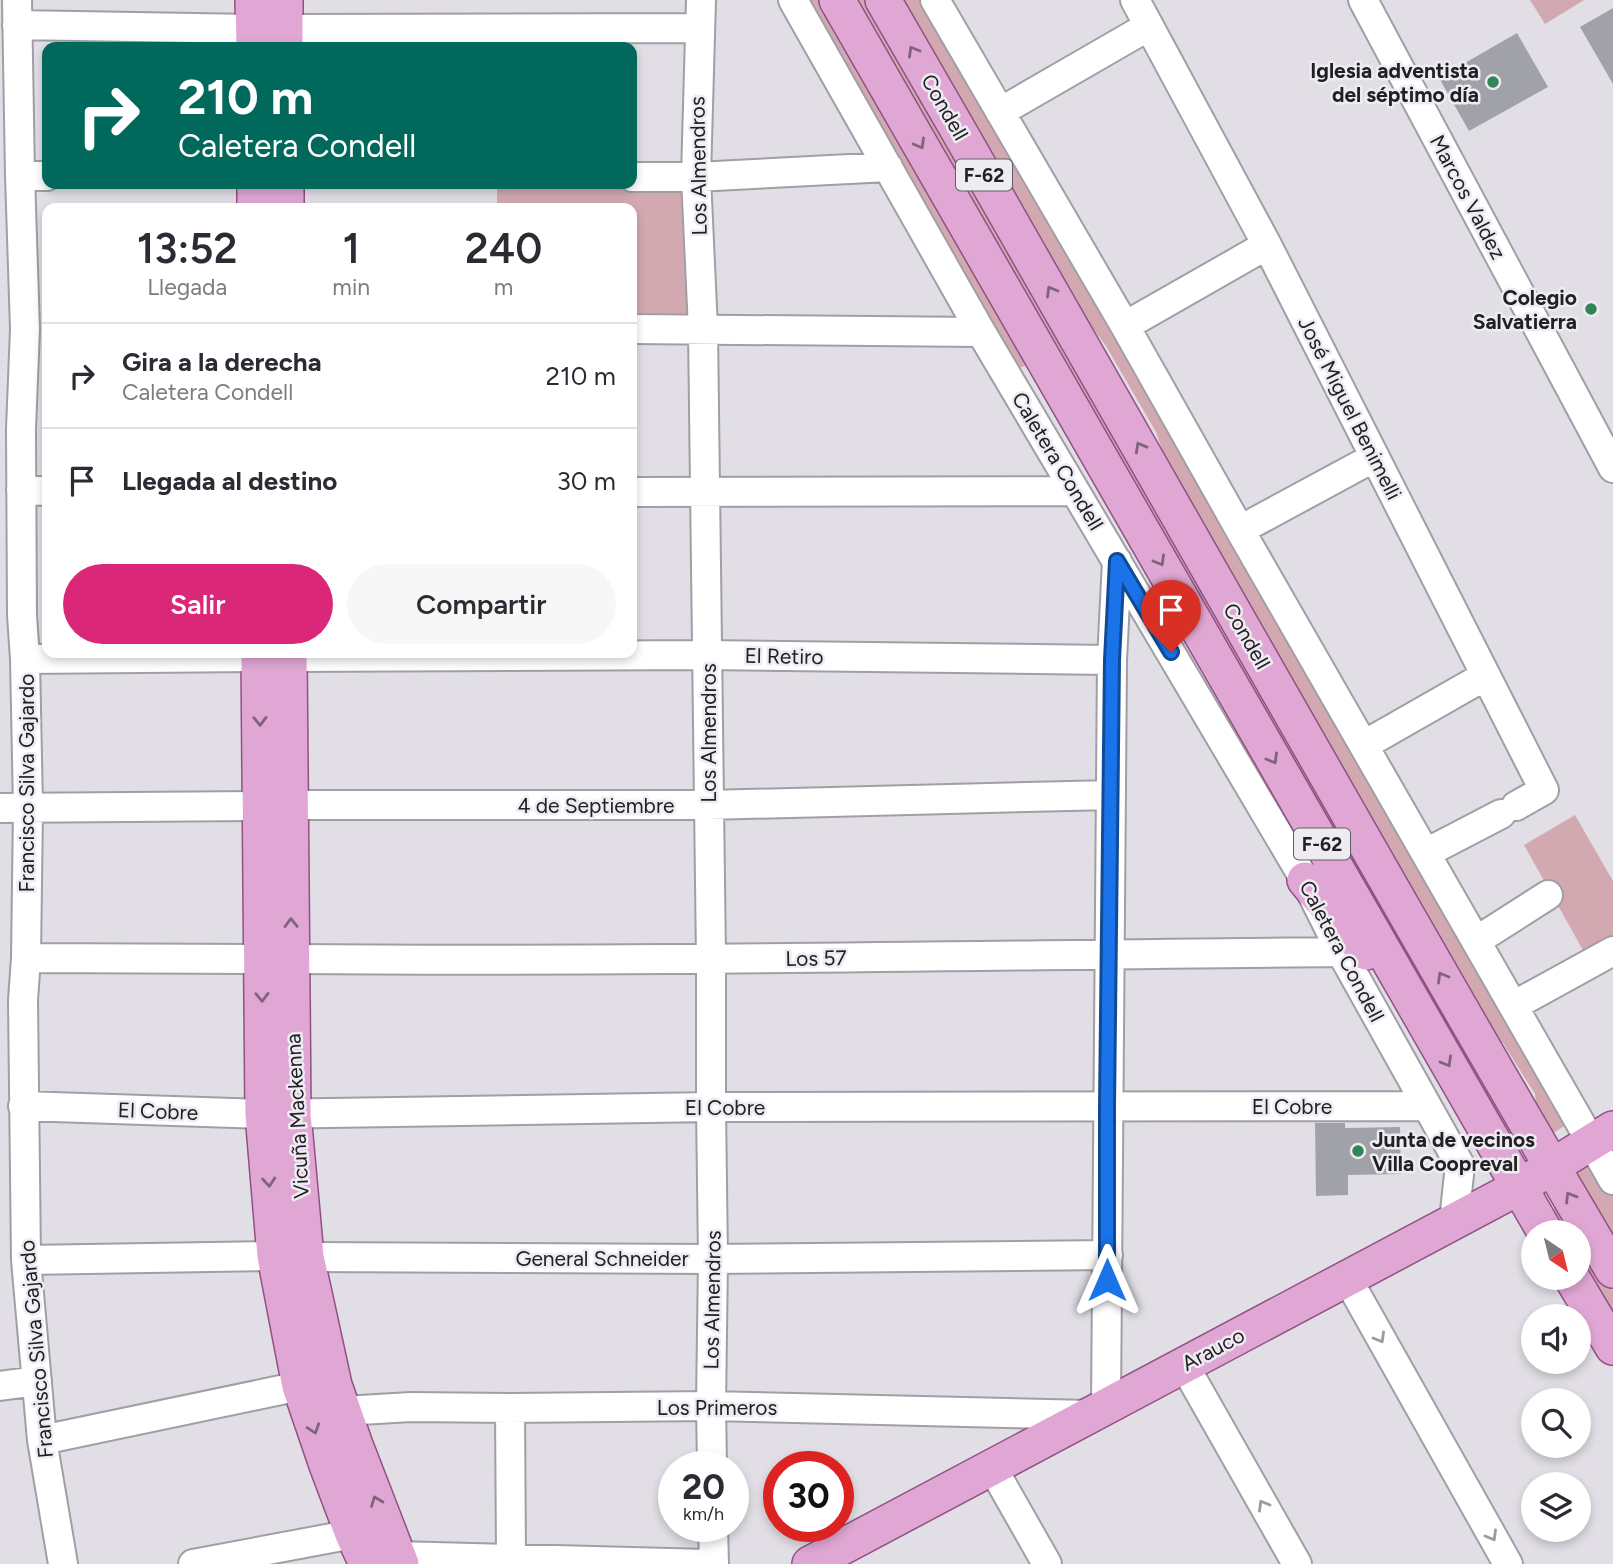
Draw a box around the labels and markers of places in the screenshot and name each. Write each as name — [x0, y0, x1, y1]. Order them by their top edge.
place label: Iglesia adventista del séptimo día — [1310, 58, 1479, 107]
marker: Iglesia adventista del séptimo día — [1485, 74, 1501, 90]
place label: Colegio Salvatierra — [1473, 285, 1577, 334]
marker: Colegio Salvatierra — [1583, 301, 1599, 317]
pin — [1141, 580, 1201, 652]
place label: Junta de vecinos Villa Coopreval — [1372, 1127, 1535, 1176]
marker: Junta de vecinos Villa Coopreval — [1350, 1143, 1366, 1159]

